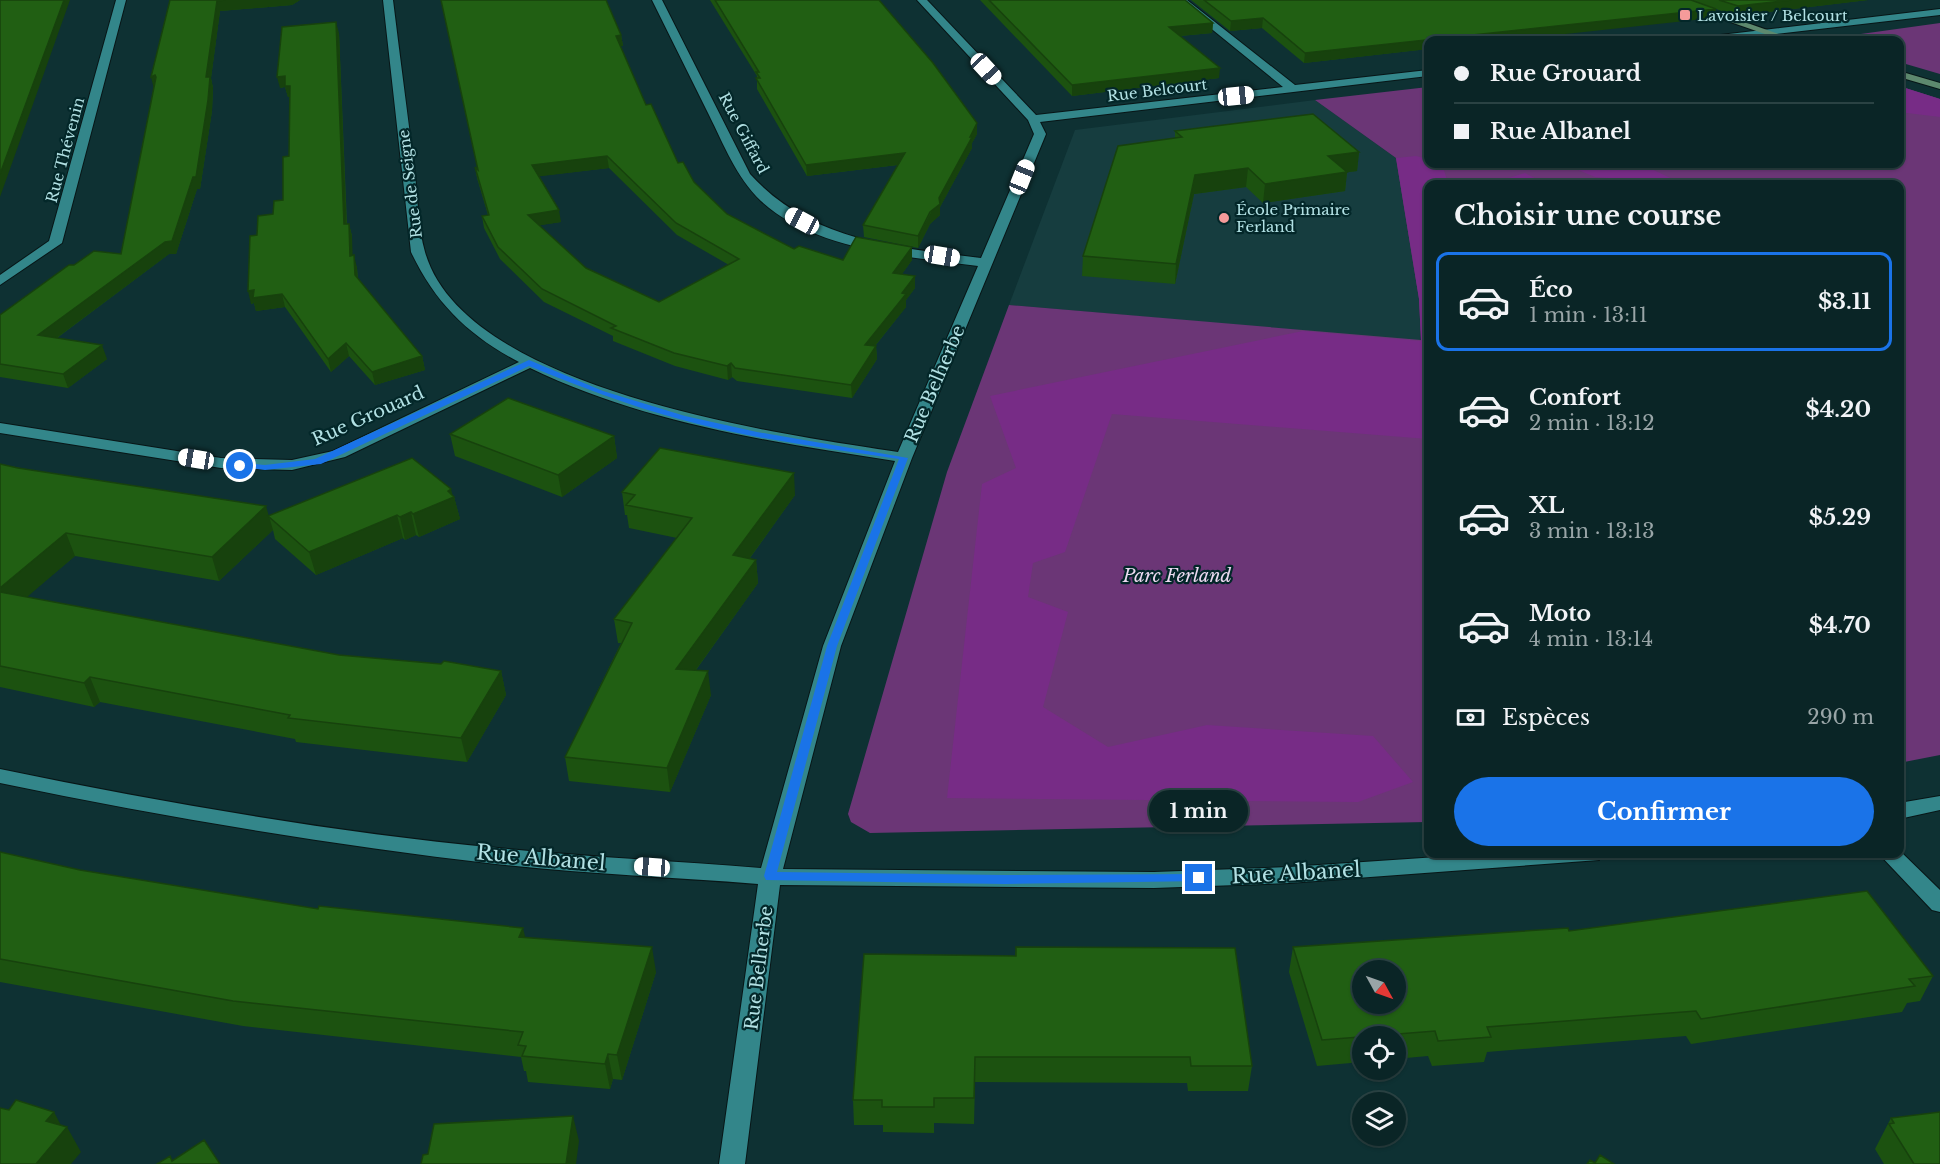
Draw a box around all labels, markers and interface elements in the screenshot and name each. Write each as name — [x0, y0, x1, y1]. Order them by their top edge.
place label: Lavoisier / Belcourt — [1697, 6, 1848, 25]
marker: Lavoisier / Belcourt — [1678, 8, 1692, 22]
car — [967, 50, 1005, 88]
text: Rue Grouard — [1490, 60, 1641, 87]
street label: Rue Belcourt — [1106, 74, 1208, 106]
car — [1217, 85, 1255, 107]
street label: Rue Giffard — [715, 89, 773, 177]
street label: Rue Thévenin — [42, 95, 88, 205]
text: Rue Albanel — [1490, 118, 1631, 145]
street label: Rue de Seigne — [394, 129, 426, 239]
car — [1007, 157, 1037, 197]
text: Choisir une course — [1454, 199, 1721, 232]
place label: École Primaire Ferland — [1236, 200, 1350, 236]
car — [782, 205, 822, 237]
marker: École Primaire Ferland — [1217, 211, 1231, 225]
car — [923, 244, 961, 268]
icon: car — [1457, 275, 1511, 329]
text: Éco — [1529, 276, 1573, 303]
text: $3.11 — [1818, 288, 1871, 315]
text: 1 min · 13:11 — [1529, 303, 1648, 327]
street label: Rue Belherbe — [900, 322, 970, 446]
street label: Rue Grouard — [309, 382, 427, 450]
icon: car — [1457, 383, 1511, 437]
text: Confort — [1529, 384, 1621, 411]
text: $4.20 — [1806, 396, 1871, 423]
text: 2 min · 13:12 — [1529, 411, 1654, 435]
car — [177, 447, 215, 471]
route start — [226, 452, 253, 479]
icon: car — [1457, 491, 1511, 545]
text: XL — [1529, 492, 1564, 519]
text: $5.29 — [1809, 504, 1871, 531]
text: 3 min · 13:13 — [1529, 519, 1654, 543]
park label: Parc Ferland — [1122, 565, 1231, 587]
icon: car — [1457, 599, 1511, 653]
text: Moto — [1529, 600, 1591, 627]
text: $4.70 — [1809, 612, 1871, 639]
text: 4 min · 13:14 — [1529, 627, 1653, 651]
icon: cash — [1454, 701, 1487, 734]
text: Espèces — [1502, 704, 1590, 731]
text: 290 m — [1807, 705, 1874, 729]
button: Confirmer — [1454, 777, 1874, 846]
callout: 1 min — [1150, 791, 1248, 833]
text: 1 min — [1170, 799, 1227, 823]
street label: Rue Albanel — [475, 839, 607, 877]
car — [633, 857, 671, 877]
street label: Rue Albanel — [1231, 857, 1362, 889]
route end — [1185, 864, 1212, 891]
street label: Rue Belherbe — [740, 905, 778, 1031]
north arrow — [1352, 960, 1406, 1014]
map controls — [1352, 960, 1406, 1146]
button: locate — [1352, 1026, 1406, 1080]
button: layers — [1352, 1092, 1406, 1146]

